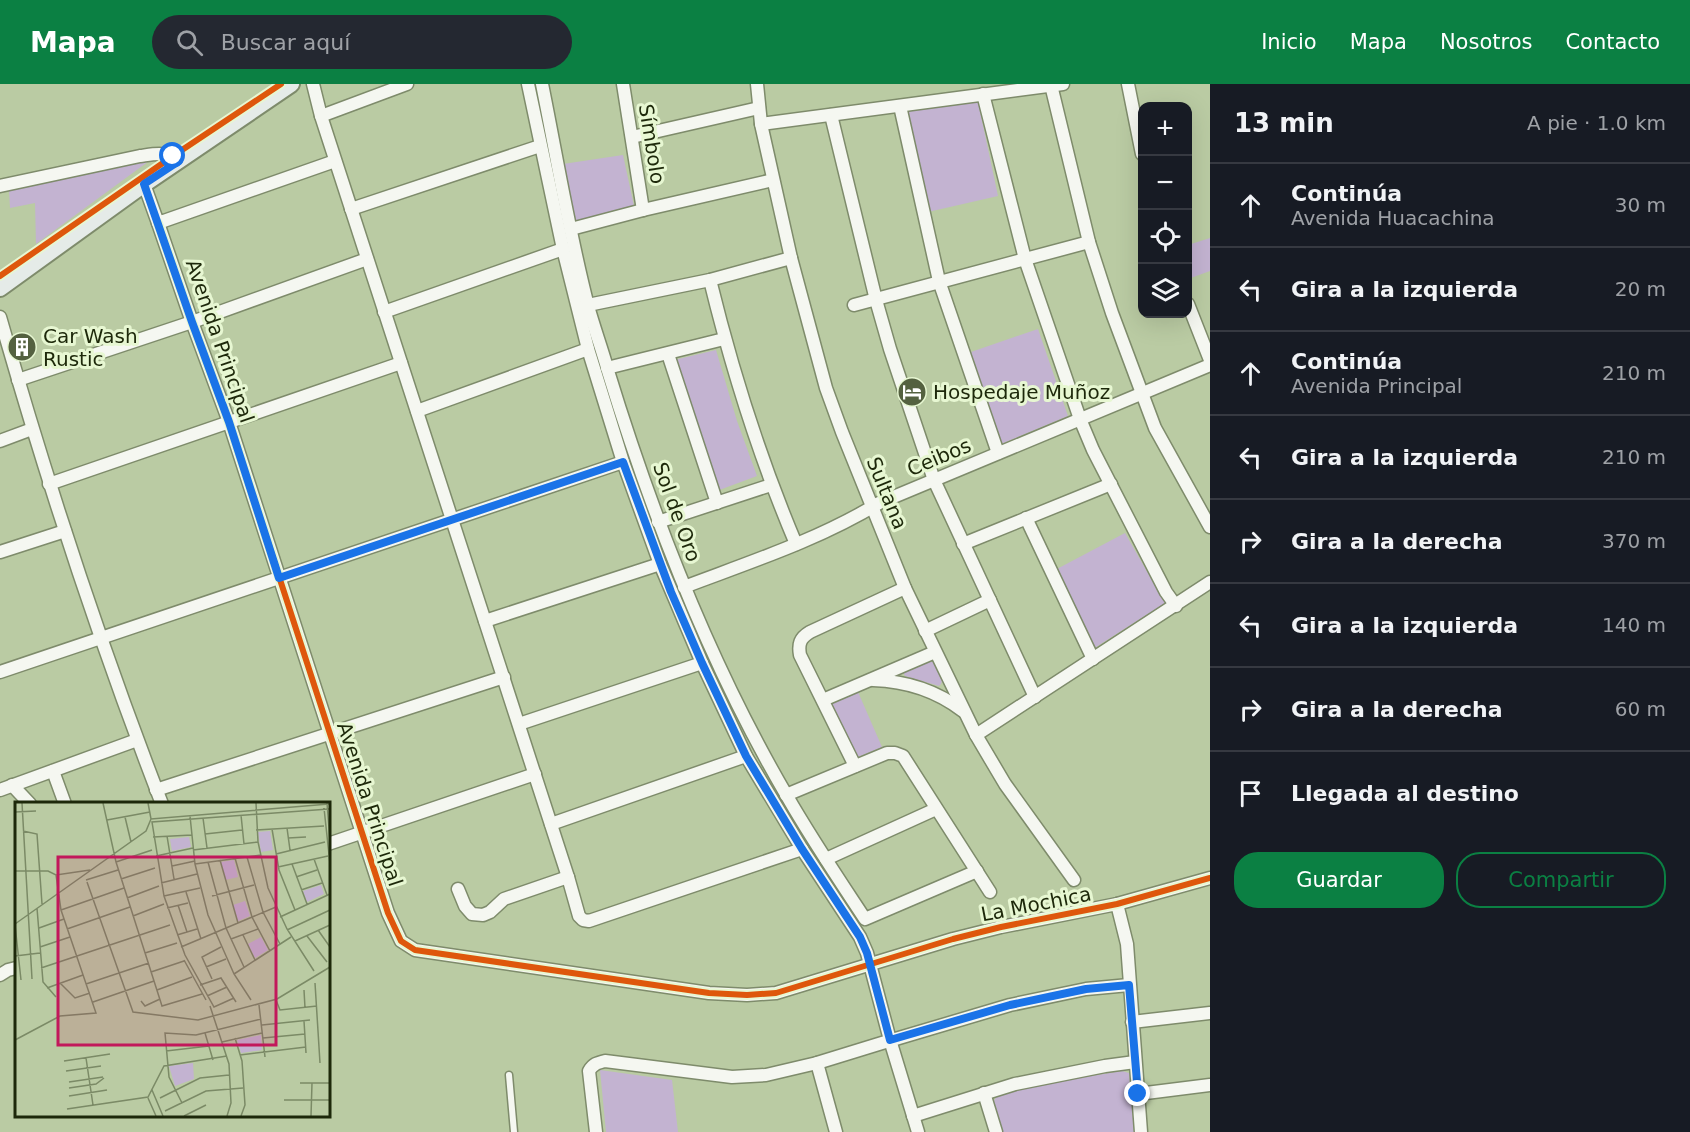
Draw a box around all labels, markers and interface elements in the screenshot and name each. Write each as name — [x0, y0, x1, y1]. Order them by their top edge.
search box — [152, 15, 572, 69]
text: Mapa — [30, 26, 116, 59]
icon: search — [173, 26, 206, 59]
text: Buscar aquí — [221, 30, 350, 55]
text: Inicio — [1261, 30, 1317, 54]
text: Mapa — [1350, 30, 1407, 54]
text: Nosotros — [1440, 30, 1532, 54]
text: Contacto — [1565, 30, 1660, 54]
street label: Símbolo — [634, 102, 670, 186]
map controls — [1138, 102, 1192, 318]
button: + — [1138, 102, 1192, 156]
text: 13 min — [1234, 108, 1334, 138]
text: A pie · 1.0 km — [1527, 111, 1666, 135]
route start — [159, 142, 185, 168]
button: − — [1138, 156, 1192, 210]
text: Continúa — [1291, 181, 1402, 206]
icon: ahead — [1234, 189, 1267, 222]
text: 30 m — [1615, 193, 1666, 217]
text: Avenida Huacachina — [1291, 206, 1495, 230]
button: locate — [1138, 210, 1192, 264]
street label: Avenida Principal — [181, 256, 259, 426]
button: layers — [1138, 264, 1192, 318]
icon: left — [1234, 273, 1267, 306]
text: Gira a la izquierda — [1291, 277, 1518, 302]
text: 20 m — [1615, 277, 1666, 301]
place label: Car Wash Rustic — [43, 324, 138, 371]
building icon: Car Wash Rustic — [6, 331, 38, 363]
text: Continúa — [1291, 349, 1402, 374]
icon: ahead — [1234, 357, 1267, 390]
text: 210 m — [1602, 361, 1666, 385]
text: Avenida Principal — [1291, 374, 1462, 398]
hotel icon: Hospedaje Muñoz — [896, 376, 928, 408]
place label: Hospedaje Muñoz — [933, 380, 1110, 404]
street label: Ceibos — [903, 433, 975, 481]
icon: left — [1234, 441, 1267, 474]
text: Gira a la izquierda — [1291, 445, 1518, 470]
text: 210 m — [1602, 445, 1666, 469]
street label: Sultana — [862, 453, 912, 533]
street label: Sol de Oro — [648, 459, 706, 565]
icon: right — [1234, 525, 1267, 558]
text: Gira a la derecha — [1291, 529, 1503, 554]
text: 370 m — [1602, 529, 1666, 553]
icon: left — [1234, 609, 1267, 642]
text: Gira a la izquierda — [1291, 613, 1518, 638]
text: 140 m — [1602, 613, 1666, 637]
icon: right — [1234, 693, 1267, 726]
text: Gira a la derecha — [1291, 697, 1503, 722]
text: 60 m — [1615, 697, 1666, 721]
street label: Avenida Principal — [332, 719, 408, 889]
icon: arrive — [1234, 777, 1267, 810]
text: Llegada al destino — [1291, 781, 1519, 806]
inset map — [15, 802, 330, 1117]
button: Guardar — [1234, 852, 1444, 908]
button: Compartir — [1456, 852, 1666, 908]
street label: La Mochica — [979, 882, 1093, 926]
route end — [1124, 1080, 1150, 1106]

